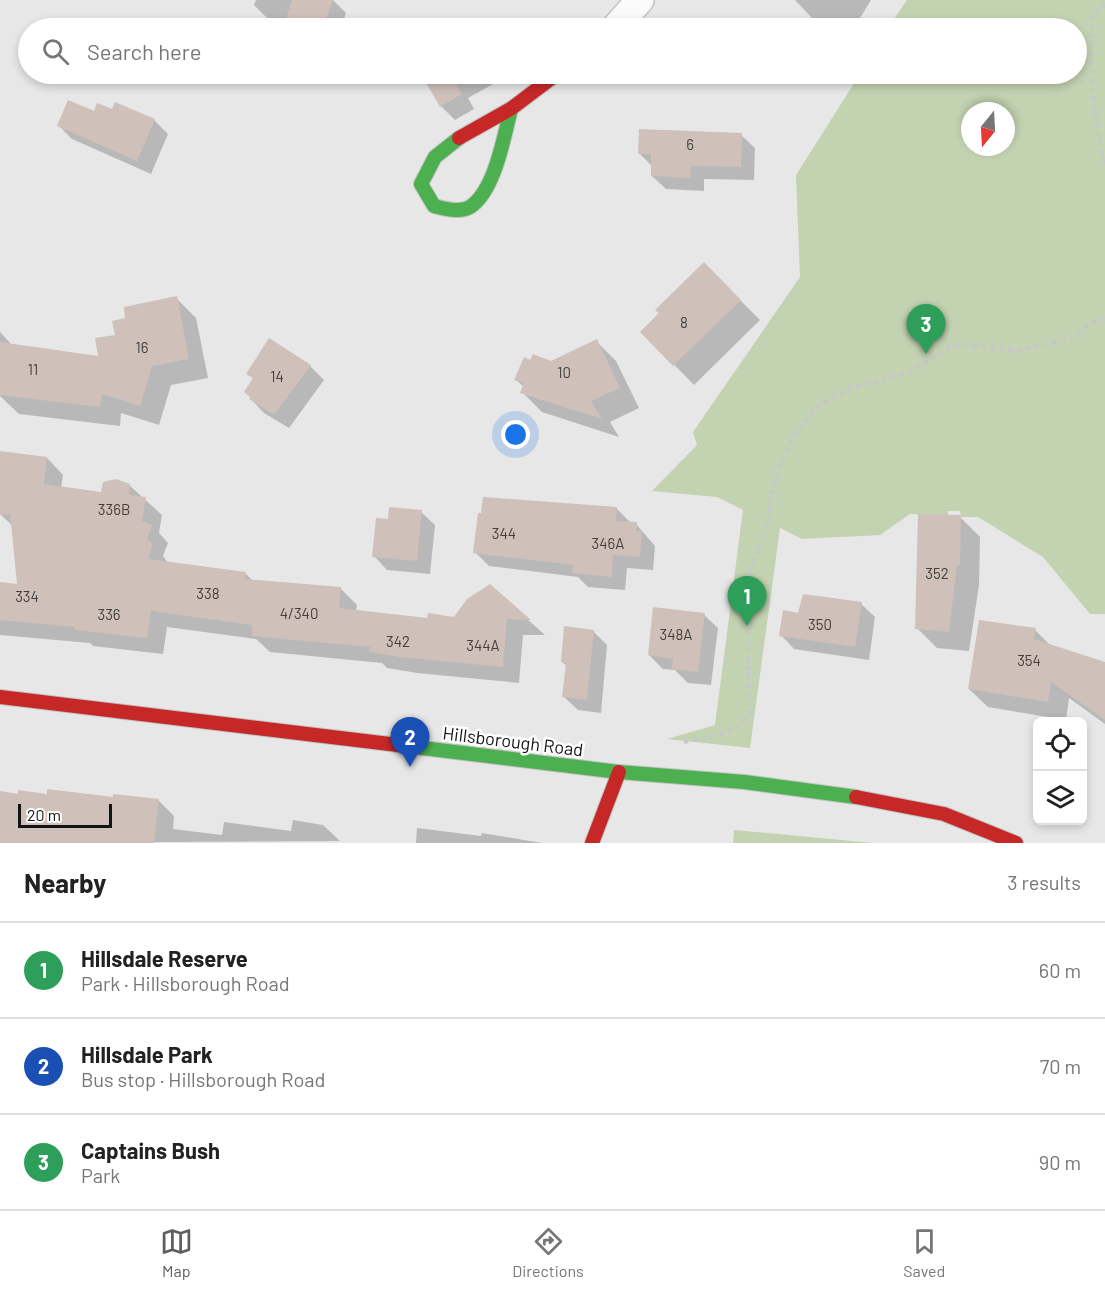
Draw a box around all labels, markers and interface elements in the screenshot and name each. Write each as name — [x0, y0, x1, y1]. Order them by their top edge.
search box — [18, 18, 1087, 84]
icon: search — [39, 35, 72, 68]
text: Search here — [87, 38, 201, 64]
north arrow — [961, 102, 1015, 156]
house number: 6 — [686, 135, 694, 153]
pin: 3 — [906, 304, 946, 354]
house number: 8 — [680, 313, 688, 331]
house number: 16 — [136, 338, 148, 356]
house number: 11 — [28, 360, 38, 378]
house number: 10 — [557, 363, 571, 381]
house number: 14 — [270, 367, 284, 385]
your location — [501, 420, 530, 449]
house number: 336B — [98, 500, 130, 518]
house number: 344 — [492, 524, 516, 542]
house number: 346A — [592, 534, 624, 552]
house number: 352 — [925, 564, 949, 582]
pin: 1 — [728, 576, 766, 626]
house number: 338 — [196, 584, 220, 602]
house number: 334 — [15, 587, 39, 605]
house number: 4/340 — [280, 604, 318, 622]
house number: 336 — [97, 605, 121, 623]
house number: 350 — [808, 615, 832, 633]
house number: 348A — [660, 625, 692, 643]
house number: 342 — [386, 632, 410, 650]
house number: 344A — [466, 636, 500, 654]
house number: 354 — [1017, 651, 1041, 669]
map controls — [1033, 717, 1087, 825]
button: locate — [1033, 717, 1087, 771]
pin: 2 — [390, 718, 430, 767]
street label: Hillsborough Road — [441, 721, 585, 761]
button: layers — [1033, 771, 1087, 825]
scale bar — [18, 801, 112, 828]
text: 20 m — [27, 805, 61, 824]
text: Nearby — [24, 867, 106, 898]
text: 3 results — [1007, 870, 1081, 894]
text: Hillsdale Reserve — [81, 945, 248, 971]
text: 1 — [40, 958, 47, 982]
text: 60 m — [1039, 958, 1081, 982]
text: Park · Hillsborough Road — [81, 971, 290, 995]
text: Hillsdale Park — [81, 1041, 213, 1067]
text: 2 — [38, 1054, 49, 1078]
text: 70 m — [1040, 1054, 1081, 1078]
text: Bus stop · Hillsborough Road — [81, 1067, 326, 1091]
text: Captains Bush — [81, 1137, 220, 1163]
text: 3 — [38, 1150, 49, 1174]
text: 90 m — [1039, 1150, 1081, 1174]
text: Park — [81, 1163, 120, 1187]
tab: Map — [160, 1225, 193, 1280]
tab: Directions — [512, 1225, 584, 1280]
tab: Saved — [903, 1225, 945, 1280]

